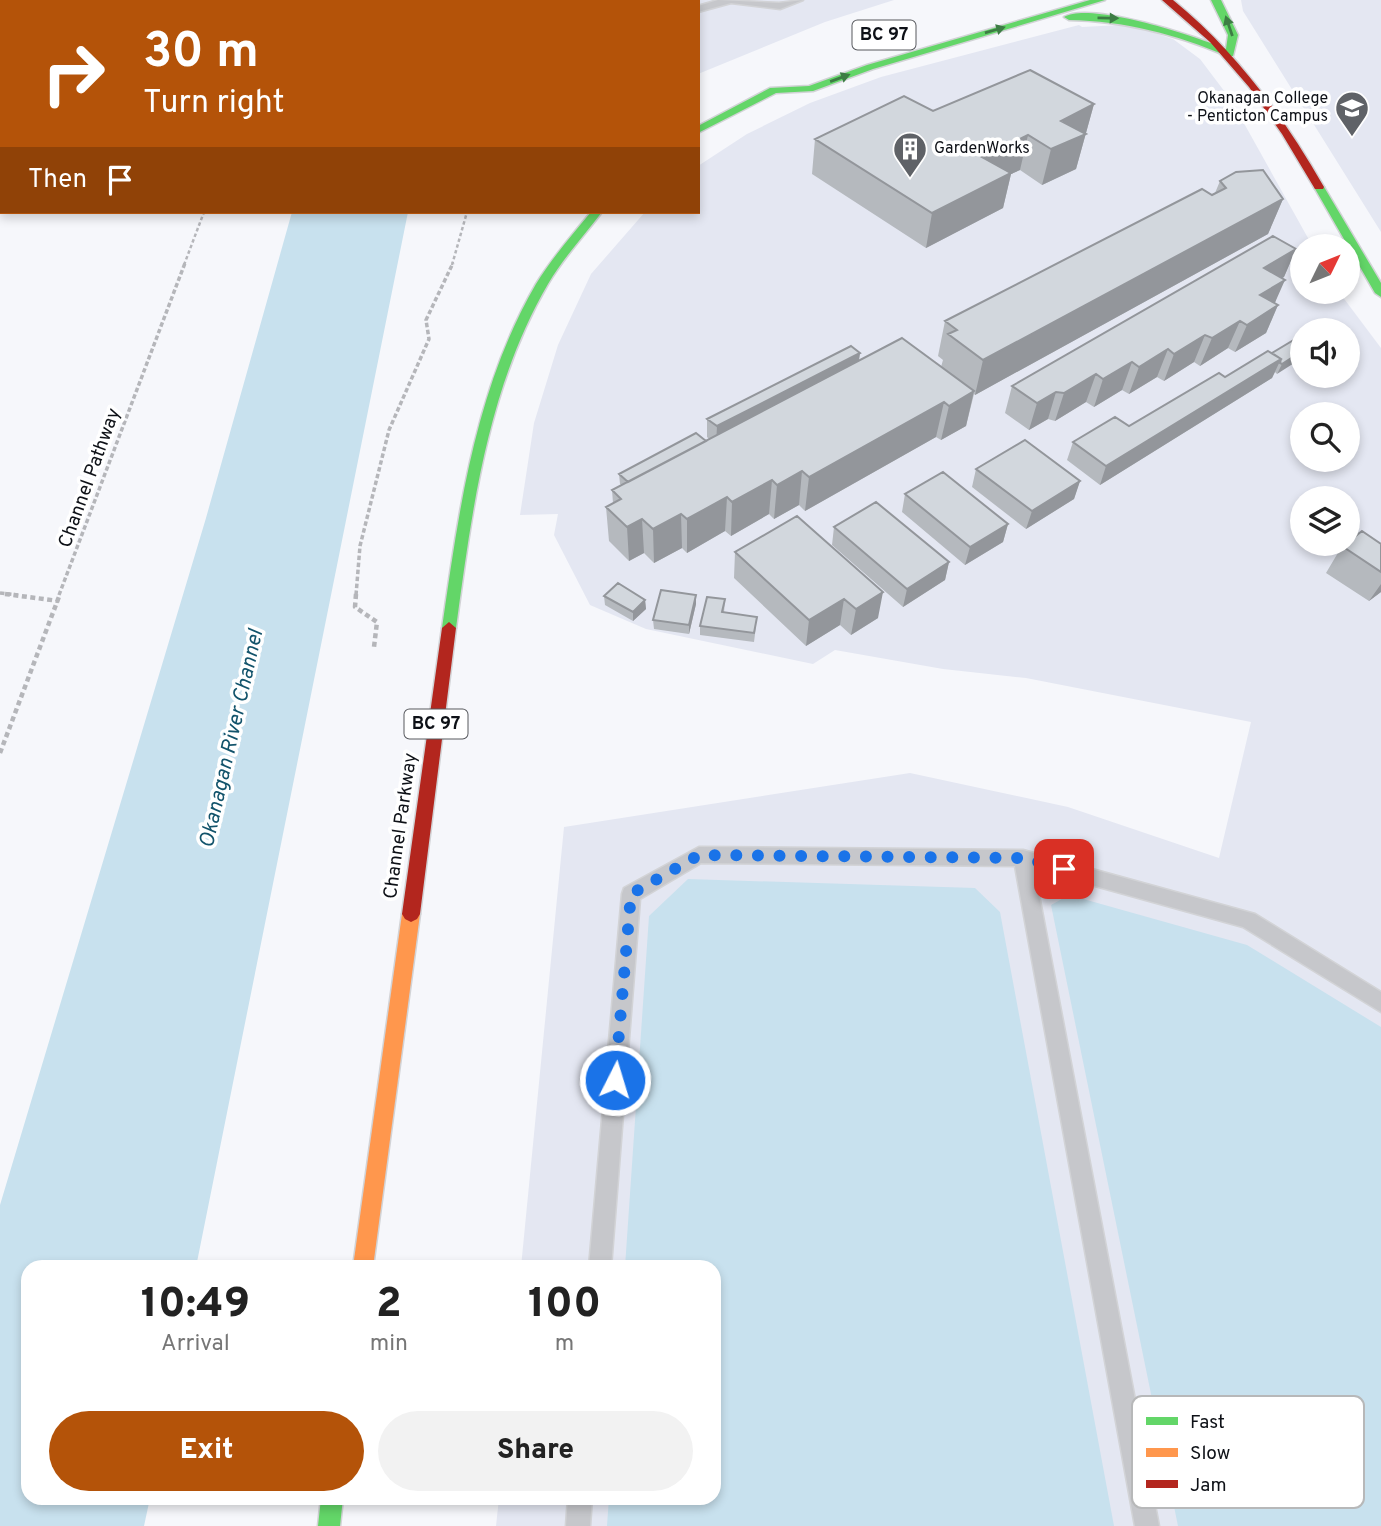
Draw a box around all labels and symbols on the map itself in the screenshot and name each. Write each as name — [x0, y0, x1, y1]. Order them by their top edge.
one-way arrow — [1097, 12, 1119, 23]
one-way arrow — [1223, 15, 1234, 36]
road number: BC 97 — [852, 20, 916, 50]
one-way arrow — [985, 25, 1006, 35]
one-way arrow — [830, 72, 851, 83]
place label: Okanagan College - Penticton Campus — [1187, 89, 1328, 127]
school or university icon: Okanagan College - Penticton Campus — [1333, 89, 1371, 138]
building icon: GardenWorks — [891, 130, 929, 179]
place label: GardenWorks — [934, 139, 1030, 159]
north arrow — [1290, 234, 1360, 304]
street label: Channel Pathway — [54, 405, 126, 551]
water label: Okanagan River Channel — [194, 626, 271, 851]
road number: BC 97 — [404, 710, 467, 738]
street label: Channel Parkway — [379, 751, 423, 901]
pin — [1034, 839, 1094, 899]
position arrow — [578, 1043, 652, 1117]
legend — [1132, 1396, 1364, 1508]
text: Fast — [1190, 1411, 1225, 1435]
text: Slow — [1190, 1442, 1230, 1466]
text: Jam — [1190, 1474, 1227, 1498]

